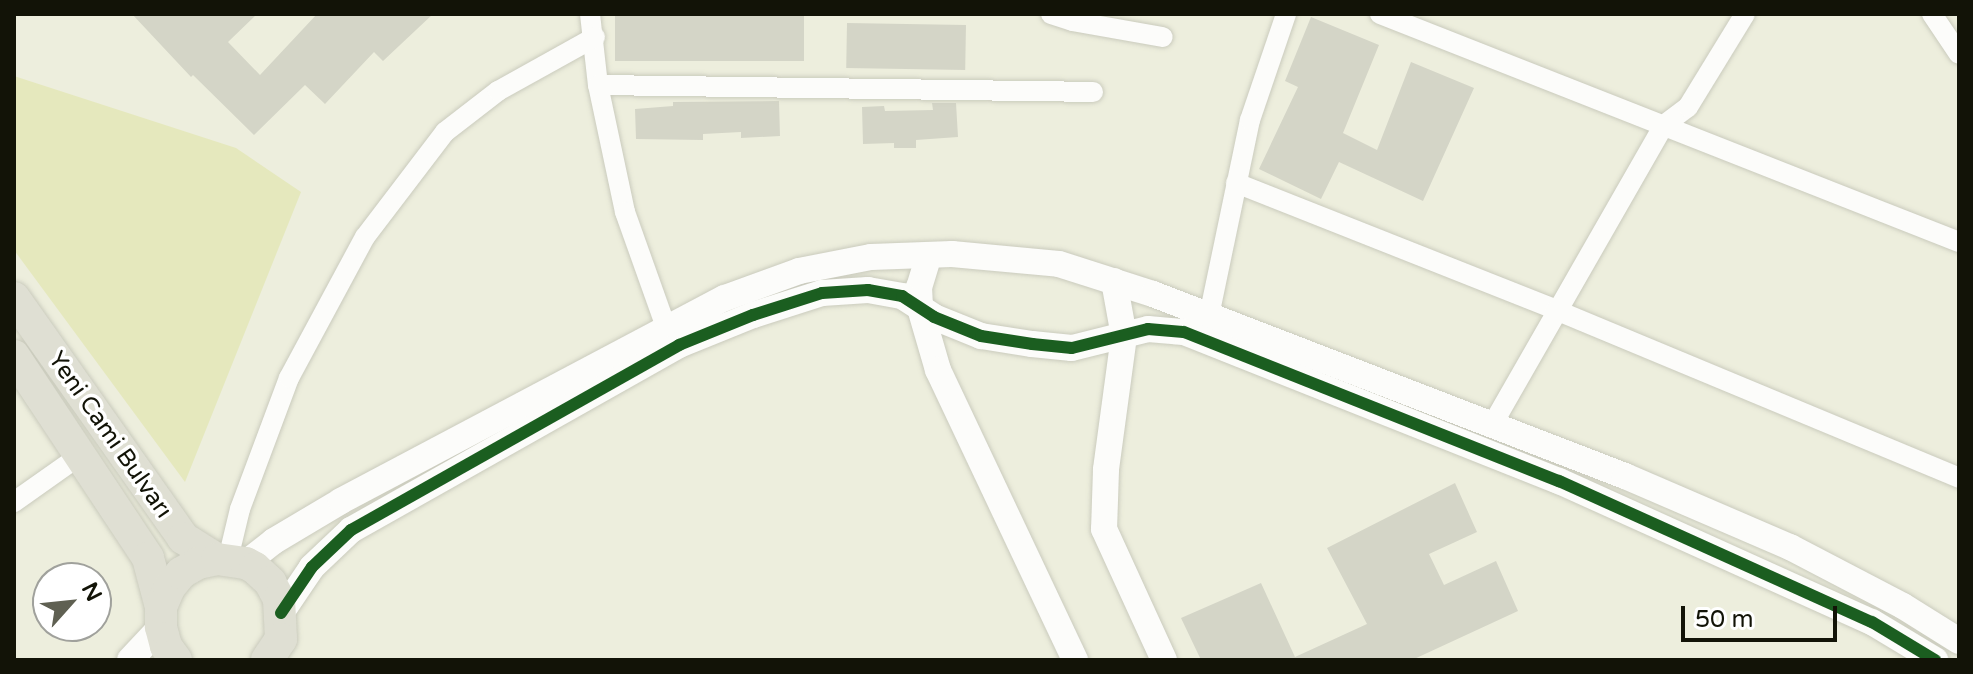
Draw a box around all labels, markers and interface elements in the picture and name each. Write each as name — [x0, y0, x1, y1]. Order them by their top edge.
street label: Yeni Cami Bulvarı — [42, 346, 178, 524]
north arrow — [32, 562, 112, 642]
text: N — [76, 578, 107, 606]
scale bar — [1685, 590, 1841, 640]
text: 50 m — [1695, 605, 1753, 634]

